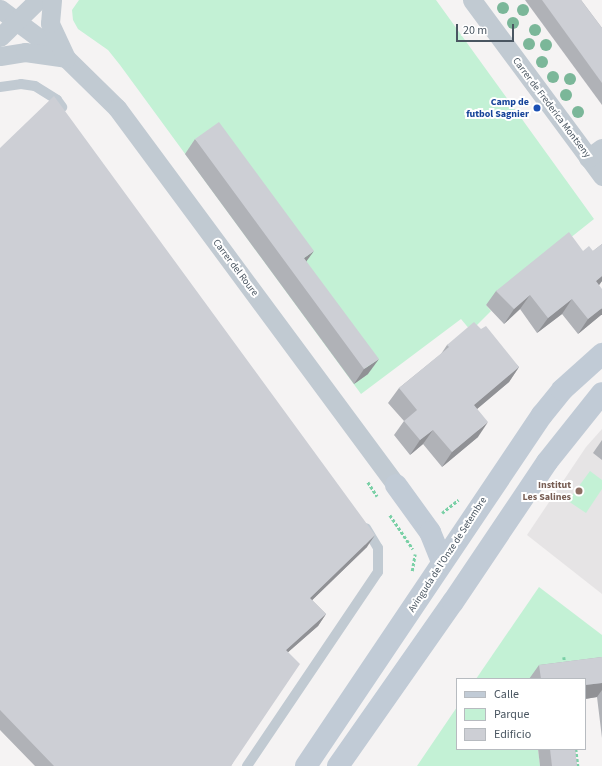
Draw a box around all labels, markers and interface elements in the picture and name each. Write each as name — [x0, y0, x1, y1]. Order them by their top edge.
scale bar — [458, 16, 516, 42]
text: 20 m — [463, 22, 487, 39]
street label: Carrer de Frederica Montseny — [509, 56, 593, 160]
place label: Camp de futbol Sagnier — [466, 96, 529, 120]
marker: Camp de futbol Sagnier — [532, 103, 542, 113]
street label: Carrer del Roure — [210, 237, 260, 299]
place label: Institut Les Salines — [523, 479, 571, 502]
marker: Institut Les Salines — [574, 486, 584, 496]
street label: Avinguda de l'Onze de Setembre — [406, 495, 490, 615]
legend — [456, 678, 586, 750]
text: Calle — [494, 686, 519, 703]
text: Parque — [494, 706, 530, 723]
text: Edificio — [494, 726, 531, 743]

